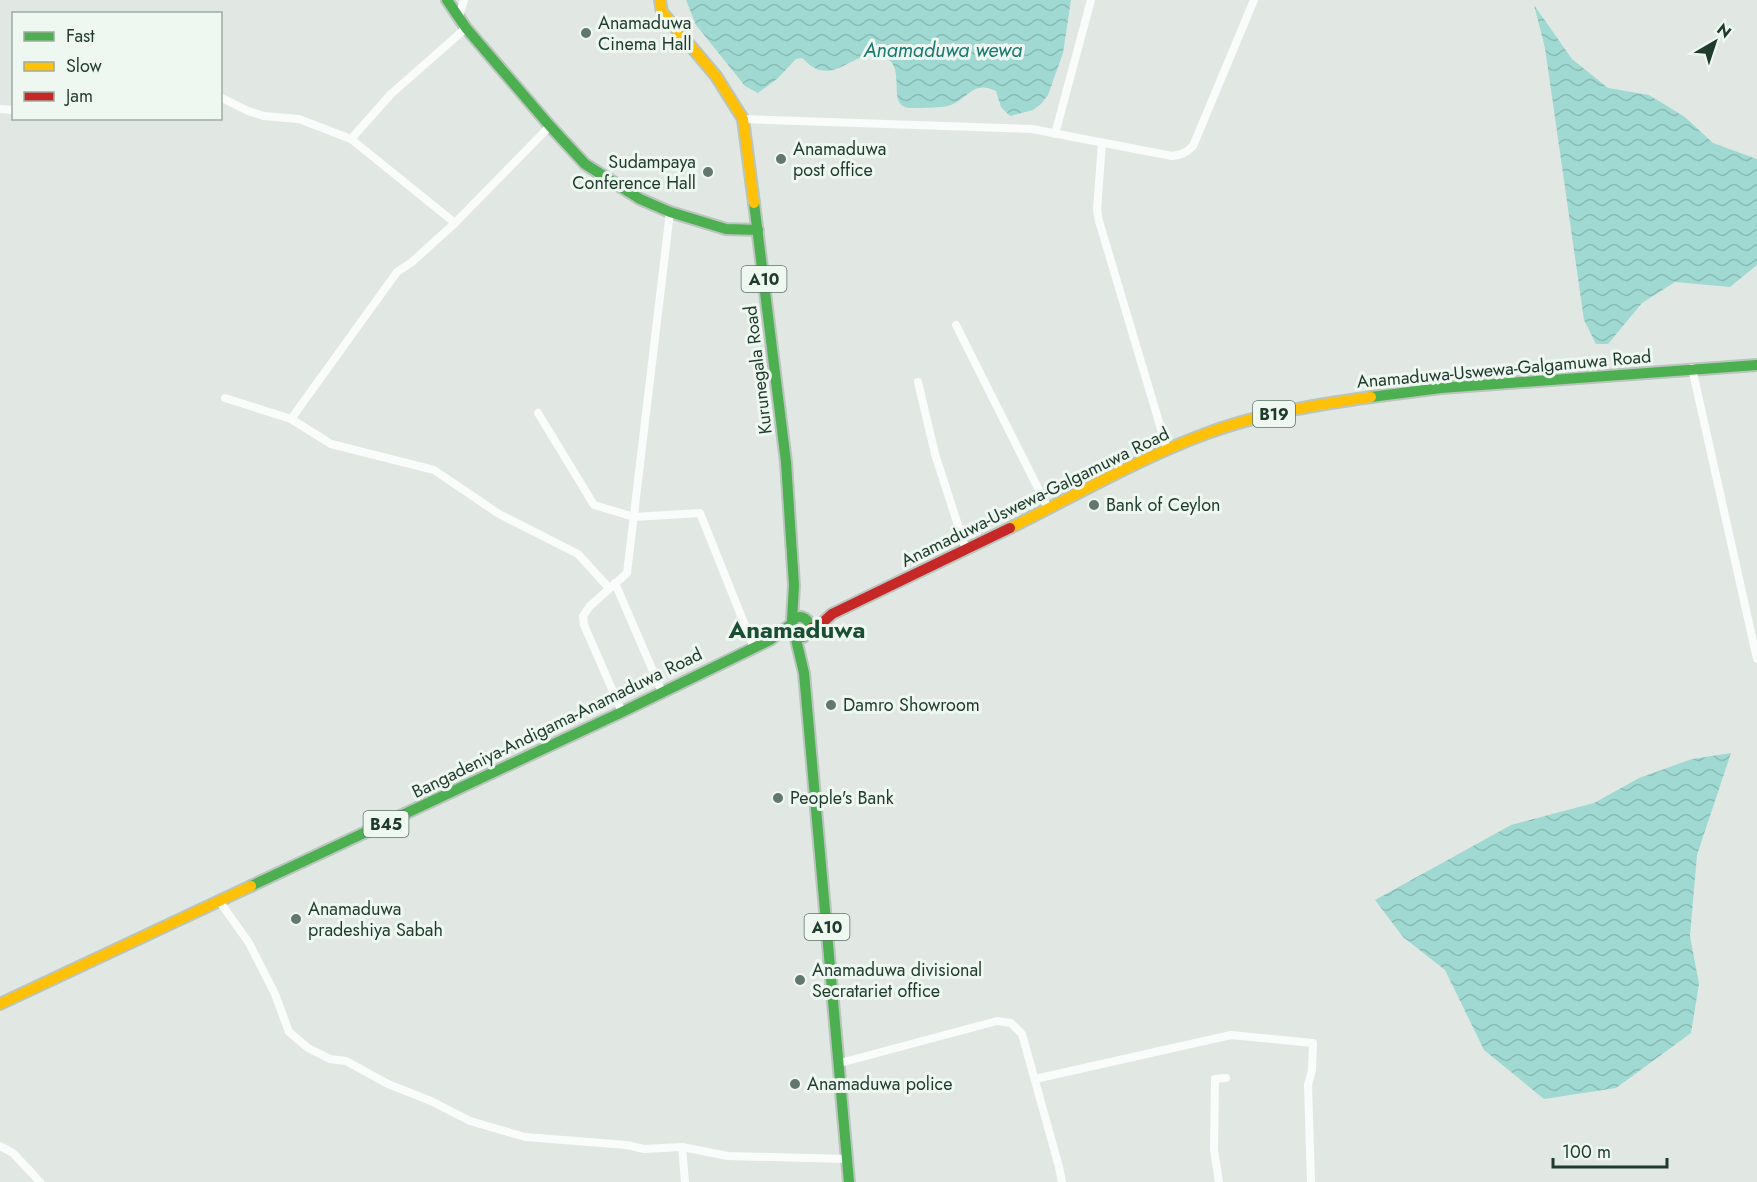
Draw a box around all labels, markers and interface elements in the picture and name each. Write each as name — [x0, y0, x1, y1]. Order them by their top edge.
place label: Anamaduwa Cinema Hall — [598, 10, 692, 57]
legend — [12, 12, 222, 120]
north arrow — [1685, 12, 1745, 72]
text: N — [1712, 18, 1736, 44]
text: Fast — [66, 23, 95, 49]
marker: Anamaduwa Cinema Hall — [579, 26, 593, 40]
water label: Anamaduwa wewa — [863, 36, 1022, 65]
text: Slow — [66, 53, 103, 79]
text: Jam — [64, 83, 93, 109]
place label: Anamaduwa post office — [793, 136, 886, 183]
place label: Sudampaya Conference Hall — [572, 149, 696, 196]
marker: Anamaduwa post office — [774, 152, 788, 166]
marker: Sudampaya Conference Hall — [701, 165, 715, 179]
road number: A10 — [742, 266, 786, 292]
street label: Kurunegala Road — [737, 304, 779, 436]
street label: Anamaduwa-Uswewa-Galgamuwa Road — [1356, 343, 1652, 395]
road number: B19 — [1253, 401, 1295, 427]
street label: Anamaduwa-Uswewa-Galgamuwa Road — [897, 421, 1173, 573]
place label: Bank of Ceylon — [1106, 492, 1221, 518]
marker: Bank of Ceylon — [1087, 498, 1101, 512]
district label: Anamaduwa — [728, 612, 865, 647]
street label: Bangadeniya-Andigama-Anamaduwa Road — [407, 641, 707, 805]
place label: Damro Showroom — [843, 692, 980, 718]
marker: Damro Showroom — [824, 698, 838, 712]
place label: People's Bank — [790, 785, 894, 811]
marker: People's Bank — [771, 791, 785, 805]
road number: B45 — [364, 811, 408, 837]
place label: Anamaduwa pradeshiya Sabah — [308, 896, 443, 943]
marker: Anamaduwa pradeshiya Sabah — [289, 912, 303, 926]
road number: A10 — [804, 914, 850, 940]
place label: Anamaduwa divisional Secratariet office — [812, 957, 982, 1004]
marker: Anamaduwa divisional Secratariet office — [793, 973, 807, 987]
place label: Anamaduwa police — [807, 1071, 952, 1097]
marker: Anamaduwa police — [788, 1077, 802, 1091]
scale bar — [1553, 1131, 1667, 1169]
text: 100 m — [1562, 1139, 1611, 1165]

